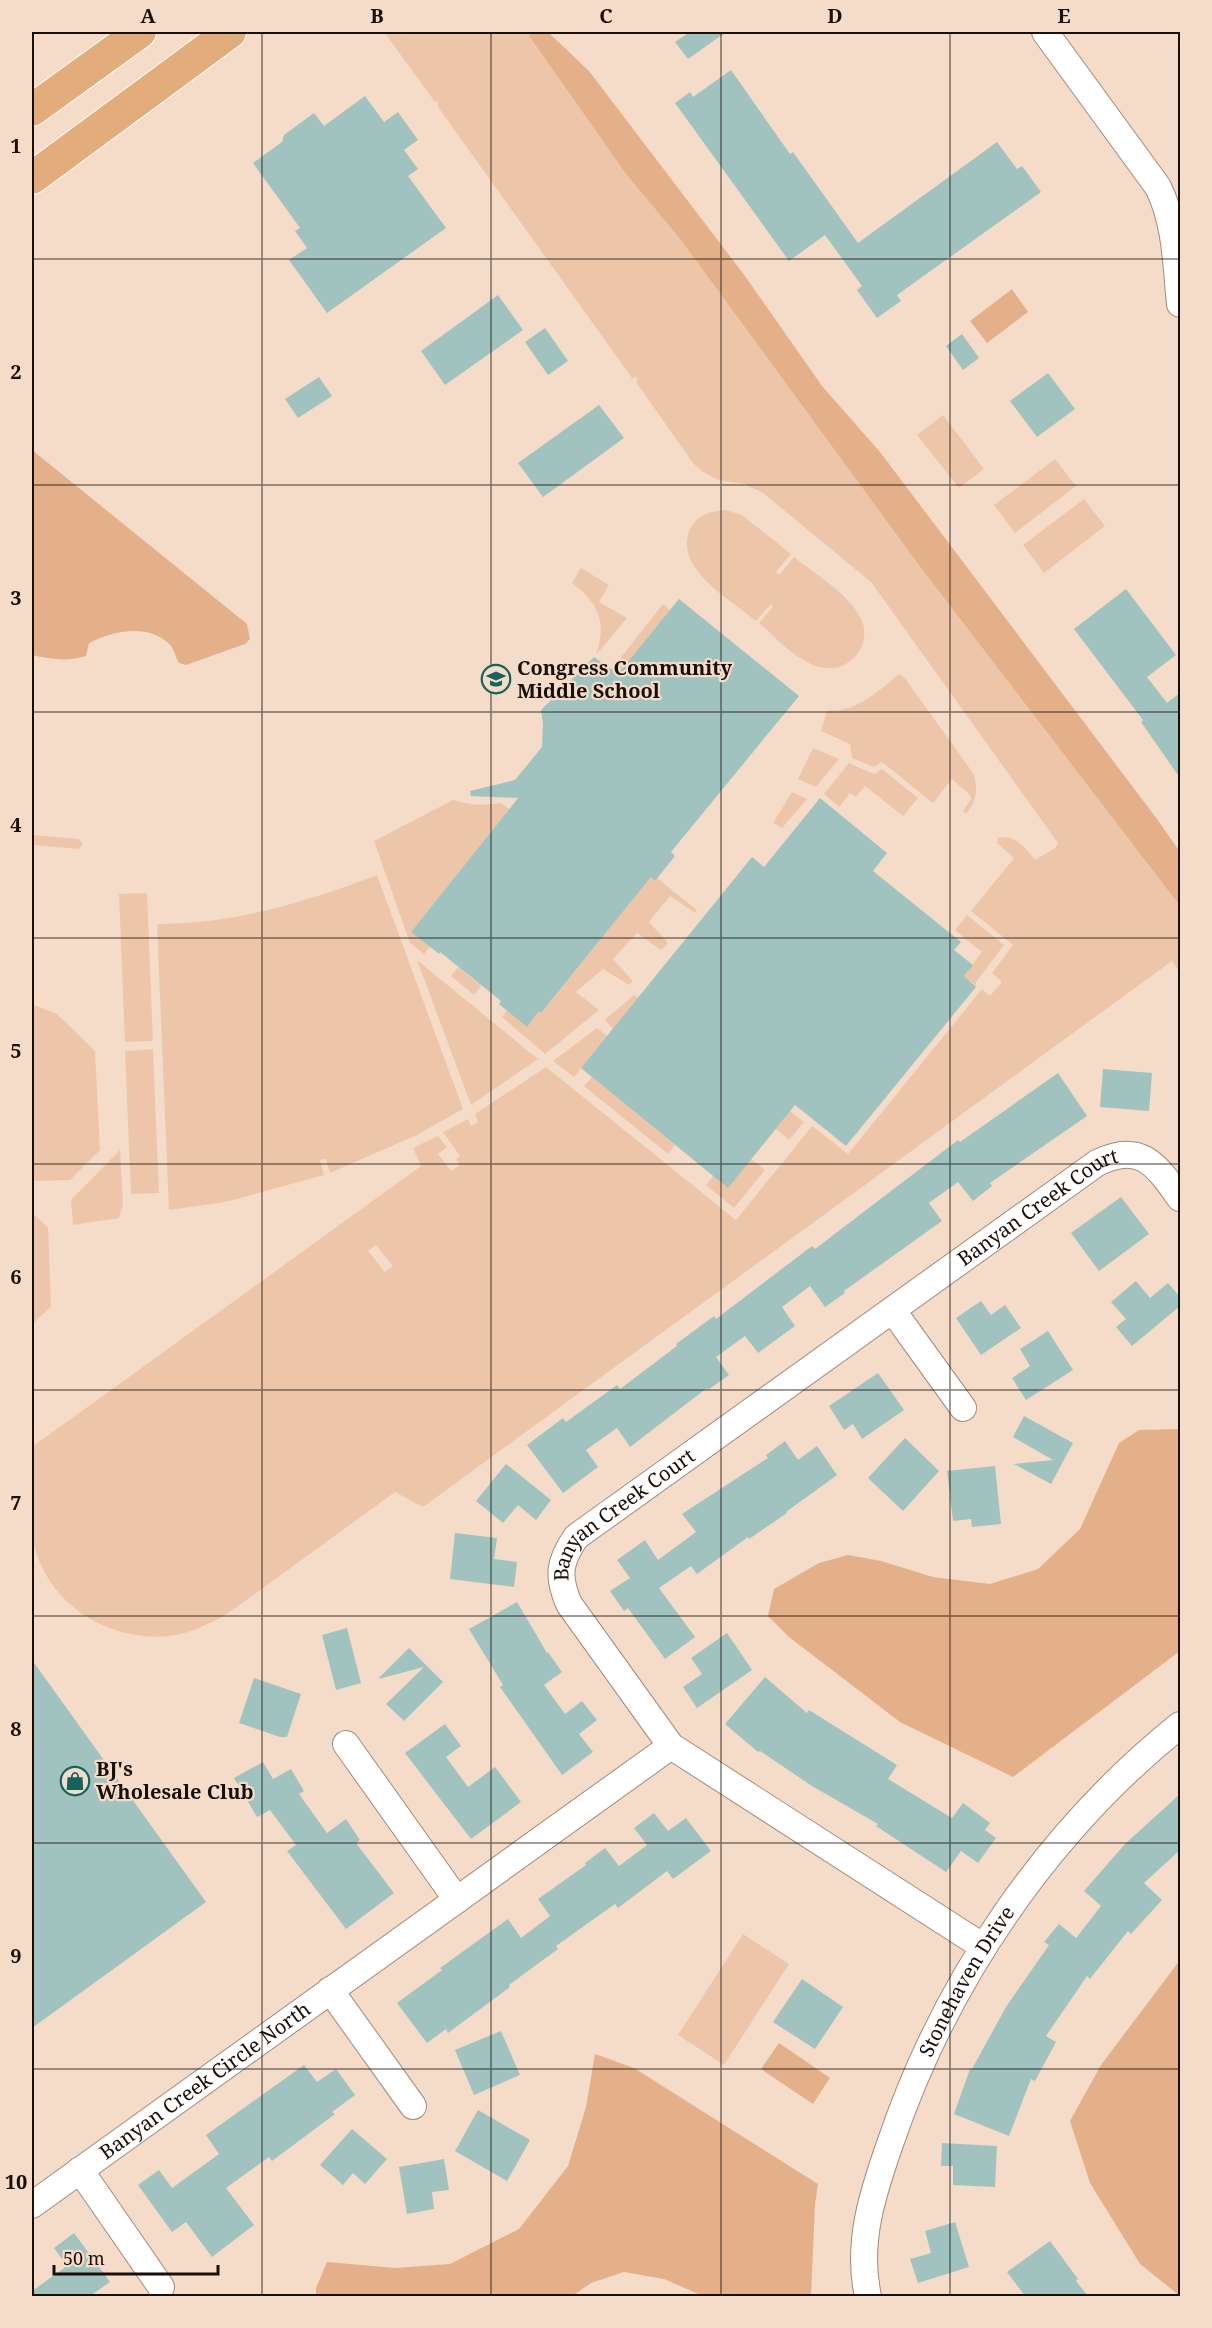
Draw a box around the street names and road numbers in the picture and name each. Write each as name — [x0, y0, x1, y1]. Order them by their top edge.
street label: Banyan Creek Court — [952, 1142, 1121, 1272]
street label: Banyan Creek Court — [547, 1442, 700, 1581]
street label: Stonehaven Drive — [912, 1900, 1020, 2061]
street label: Banyan Creek Circle North — [94, 1995, 316, 2165]

